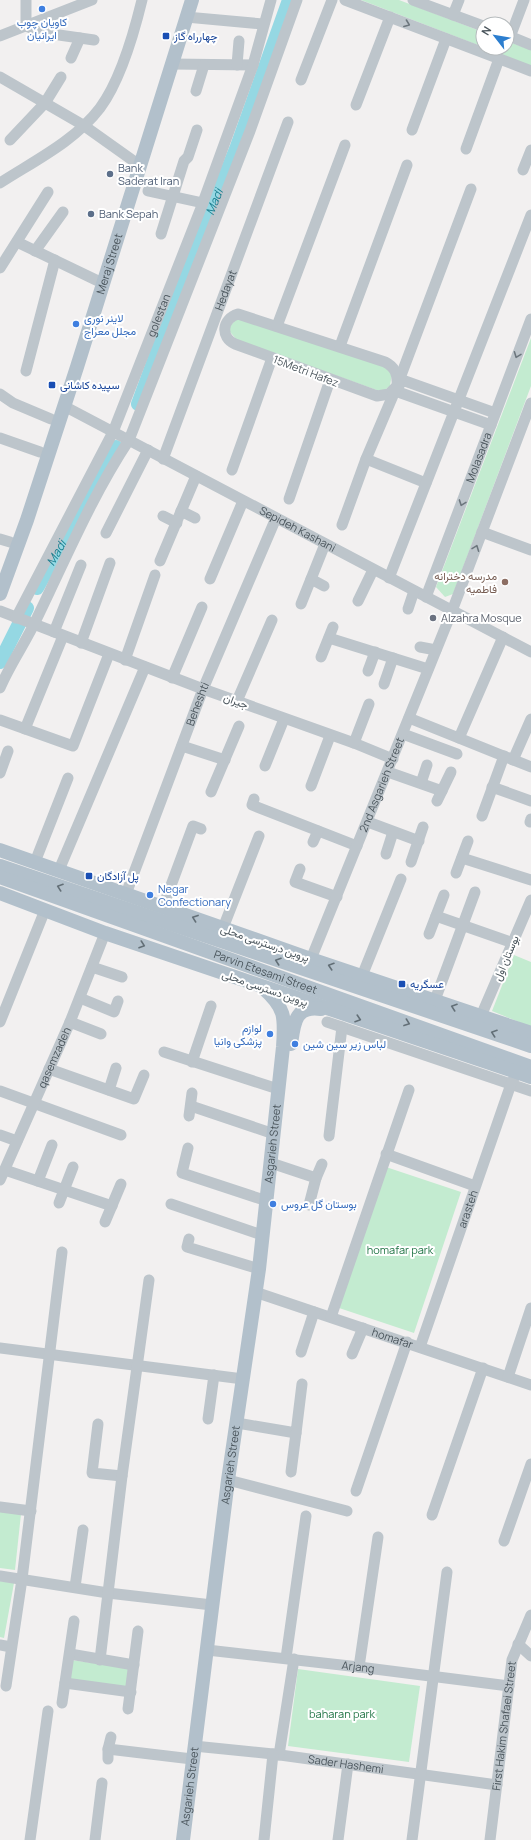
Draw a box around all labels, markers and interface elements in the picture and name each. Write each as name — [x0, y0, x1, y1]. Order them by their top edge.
marker: کاویان چوب ایرانیان — [37, 4, 47, 14]
place label: کاویان چوب ایرانیان — [17, 14, 67, 42]
north arrow — [475, 16, 515, 56]
one-way arrow — [403, 19, 411, 27]
text: N — [478, 23, 495, 38]
place label: چهارراه گاز — [173, 28, 218, 44]
marker: چهارراه گاز — [161, 31, 171, 41]
place label: Bank Saderat Iran — [118, 160, 179, 188]
marker: Bank Saderat Iran — [105, 169, 115, 179]
water label: Madi — [201, 184, 228, 217]
place label: Bank Sepah — [99, 206, 158, 221]
marker: Bank Sepah — [86, 209, 96, 219]
street label: Meraj Street — [92, 231, 125, 296]
street label: Hedayat — [211, 268, 240, 313]
street label: golestan — [143, 292, 174, 339]
place label: لاینر نوری مجلل معراج — [84, 310, 136, 339]
marker: لاینر نوری مجلل معراج — [71, 319, 81, 329]
street label: 15Metri Hafez — [271, 351, 341, 390]
one-way arrow — [514, 352, 522, 359]
place label: سپیده کاشانی — [60, 377, 120, 393]
marker: سپیده کاشانی — [47, 380, 57, 390]
street label: Molasadra — [462, 430, 495, 485]
one-way arrow — [458, 499, 466, 506]
street label: Sepideh Kashani — [257, 502, 339, 555]
water label: Madi — [42, 535, 71, 569]
one-way arrow — [471, 544, 479, 551]
place label: مدرسه دخترانه فاطمیه — [434, 568, 497, 596]
marker: مدرسه دخترانه فاطمیه — [500, 577, 510, 587]
place label: Alzahra Mosque — [441, 610, 522, 625]
marker: Alzahra Mosque — [428, 613, 438, 623]
street label: Beheshti — [182, 680, 212, 728]
street label: جیران — [222, 689, 251, 712]
street label: 2nd Asgarieh Street — [355, 735, 407, 834]
place label: پل آزادگان — [97, 868, 139, 884]
marker: پل آزادگان — [84, 871, 94, 881]
place label: Negar Confectionary — [158, 881, 231, 909]
one-way arrow — [56, 883, 63, 892]
marker: Negar Confectionary — [145, 890, 155, 900]
one-way arrow — [192, 914, 199, 923]
street label: پروین درسترسی محلی — [218, 920, 312, 966]
street label: بوستان اول — [489, 933, 522, 983]
one-way arrow — [138, 940, 145, 949]
street label: Parvin Etesami Street — [212, 946, 319, 997]
one-way arrow — [275, 957, 282, 966]
one-way arrow — [328, 962, 335, 971]
street label: پروین دسترسی محلی — [220, 966, 310, 1010]
place label: عسگریه — [410, 976, 444, 991]
marker: عسگریه — [397, 979, 407, 989]
one-way arrow — [451, 1003, 458, 1012]
one-way arrow — [354, 1014, 361, 1023]
one-way arrow — [404, 1019, 411, 1027]
place label: لوازم پزشکی وانیا — [214, 1020, 262, 1049]
street label: qasemzadeh — [34, 1024, 74, 1090]
marker: لوازم پزشکی وانیا — [265, 1029, 275, 1039]
one-way arrow — [491, 1030, 498, 1038]
place label: لباس زیر سین شین — [303, 1036, 386, 1051]
marker: لباس زیر سین شین — [290, 1039, 300, 1049]
street label: Asgarieh Street — [260, 1103, 284, 1184]
street label: arasteh — [454, 1188, 481, 1230]
place label: بوستان گل عروس — [281, 1196, 357, 1211]
marker: بوستان گل عروس — [268, 1199, 278, 1209]
park label: homafar park — [367, 1242, 434, 1257]
street label: homafar — [370, 1324, 415, 1352]
street label: Asgarieh Street — [217, 1424, 243, 1505]
street label: Arjang — [341, 1657, 375, 1676]
street label: First Hakim Shafaei Street — [488, 1660, 519, 1791]
park label: baharan park — [309, 1706, 375, 1721]
street label: Asgarieh Street — [177, 1746, 202, 1827]
street label: Sader Hashemi — [307, 1751, 385, 1776]

